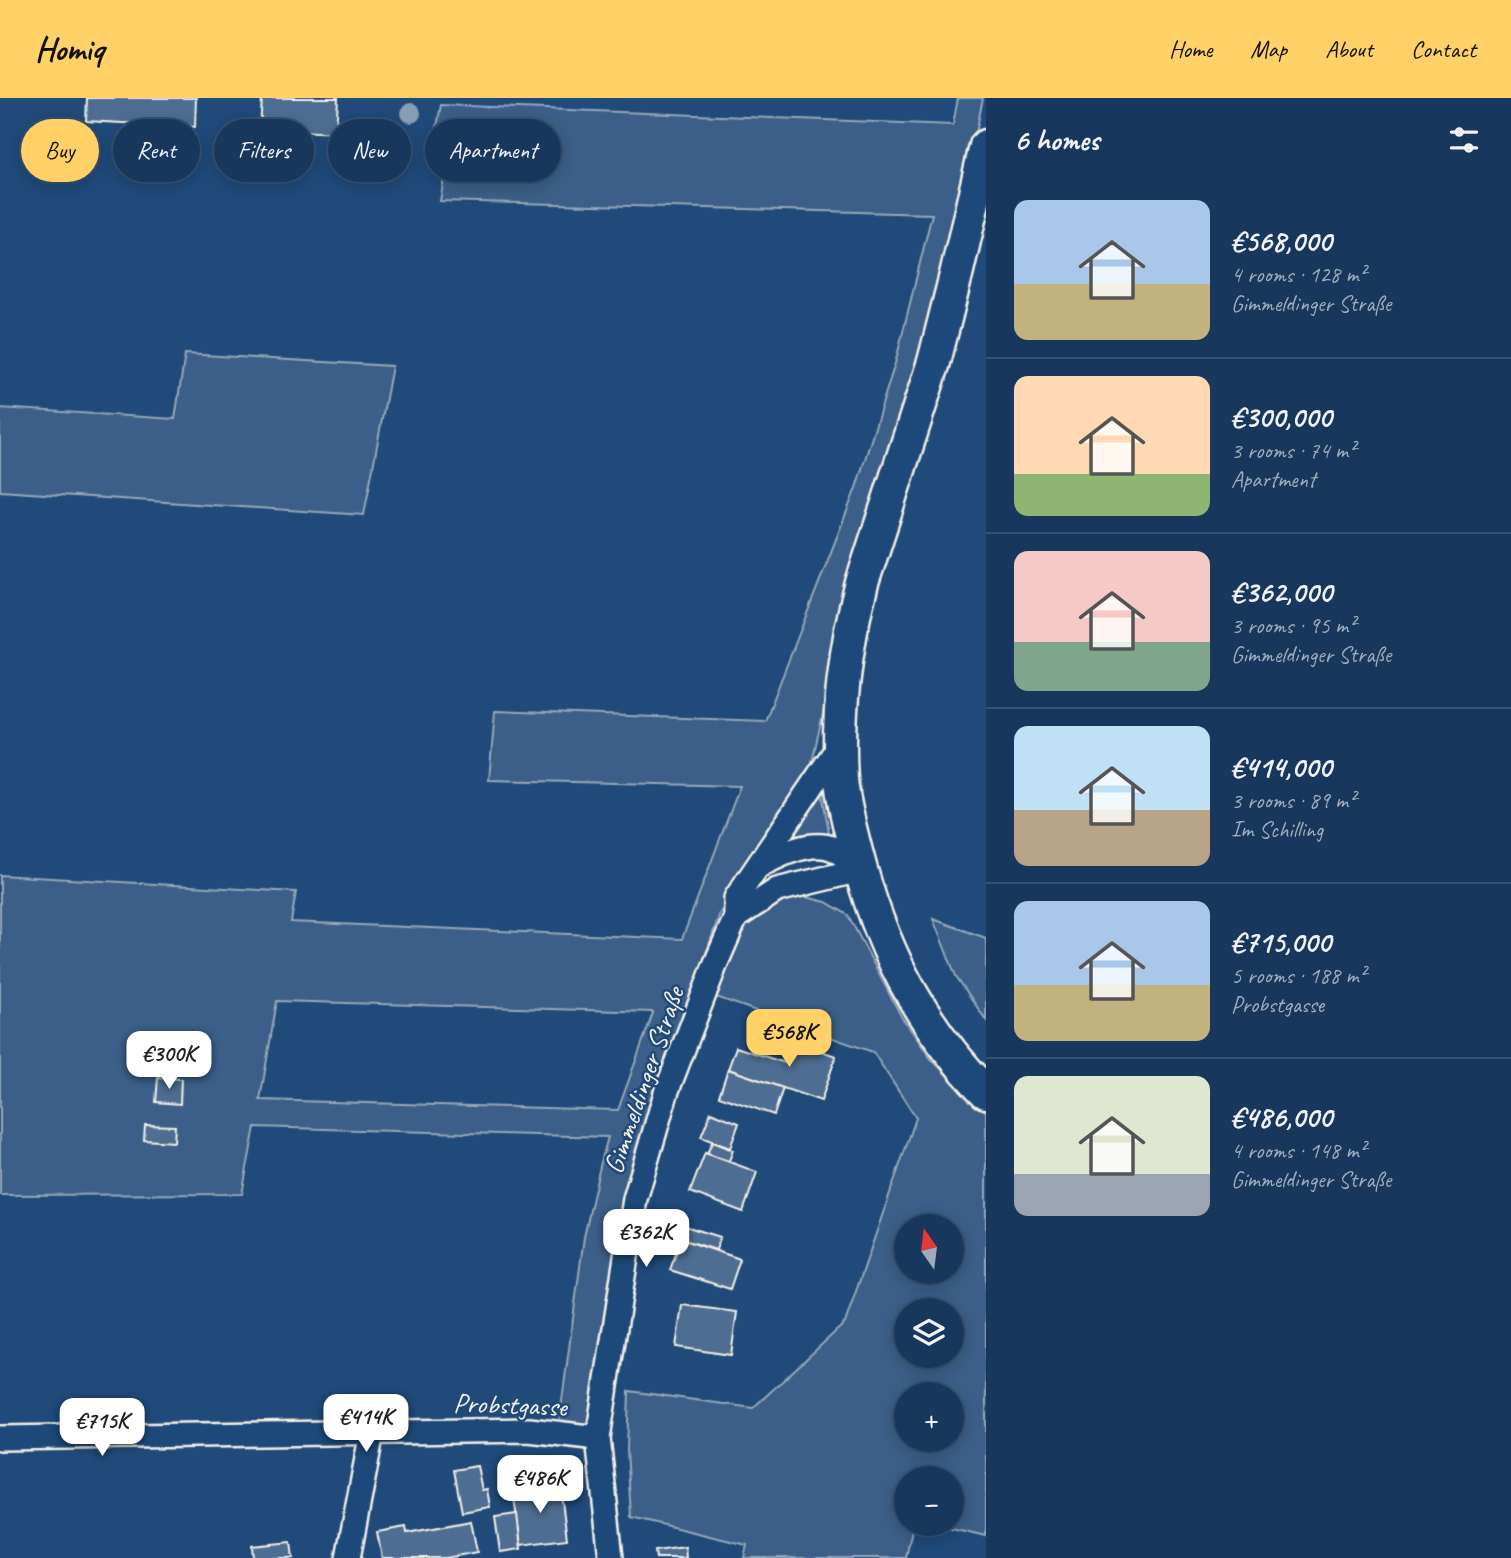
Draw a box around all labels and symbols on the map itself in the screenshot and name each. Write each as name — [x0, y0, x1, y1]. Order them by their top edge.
street label: Gimmeldinger Straße — [595, 980, 692, 1178]
pin: €568K — [740, 1010, 838, 1069]
pin: €300K — [120, 1032, 218, 1091]
pin: €362K — [597, 1210, 695, 1269]
north arrow — [894, 1214, 964, 1284]
street label: Probstgasse — [453, 1385, 569, 1424]
pin: €414K — [317, 1394, 415, 1454]
pin: €715K — [53, 1398, 151, 1458]
pin: €486K — [491, 1456, 589, 1515]

